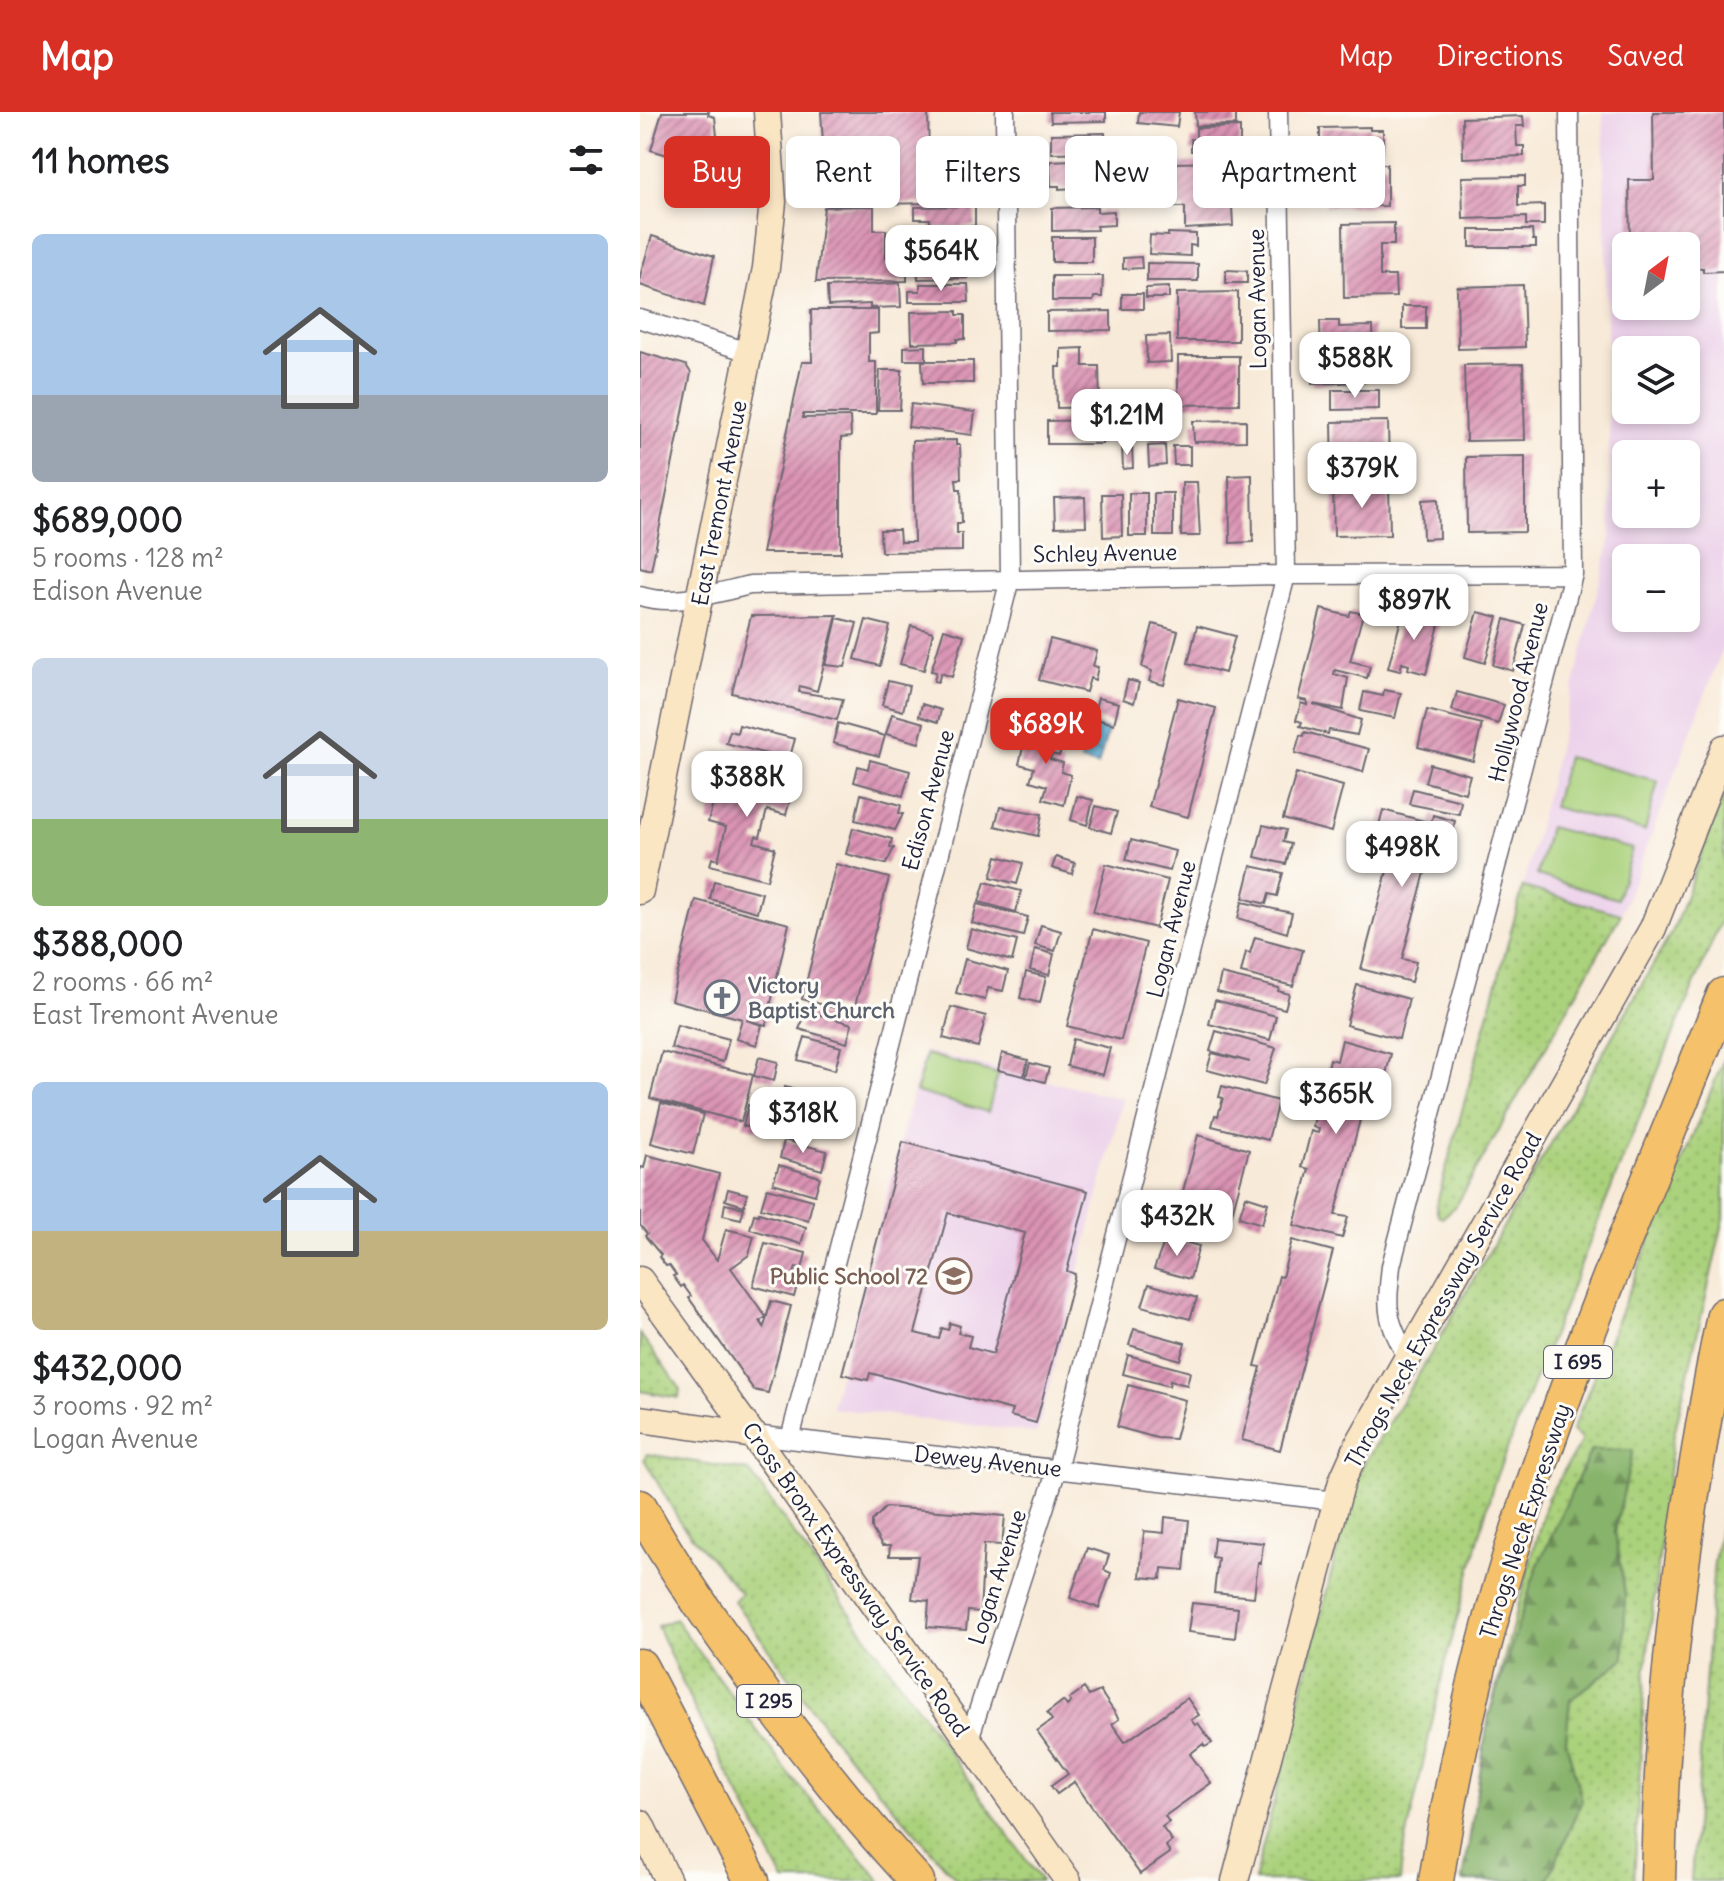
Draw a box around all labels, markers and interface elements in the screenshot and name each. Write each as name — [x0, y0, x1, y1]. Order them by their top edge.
text: Map — [40, 33, 114, 80]
text: Map — [1338, 38, 1393, 74]
text: Directions — [1437, 38, 1563, 74]
text: Saved — [1607, 38, 1684, 74]
chip: Buy — [664, 136, 770, 208]
chip: Rent — [786, 136, 900, 208]
chip: Filters — [916, 136, 1049, 208]
chip: New — [1065, 136, 1177, 208]
chip: Apartment — [1193, 136, 1385, 208]
icon: filters — [564, 138, 608, 182]
text: 11 homes — [32, 139, 169, 182]
pin: $564K — [885, 225, 997, 293]
street label: Logan Avenue — [1242, 228, 1272, 370]
north arrow — [1612, 232, 1700, 320]
map controls — [1612, 232, 1700, 632]
text: $564K — [903, 234, 979, 267]
icon: home — [248, 286, 392, 430]
pin: $588K — [1299, 332, 1411, 400]
button: layers — [1612, 336, 1700, 424]
text: $588K — [1317, 341, 1393, 374]
pin: $1.21M — [1062, 389, 1192, 457]
street label: East Tremont Avenue — [685, 398, 753, 608]
text: $1.21M — [1089, 398, 1165, 431]
button: + — [1612, 440, 1700, 528]
pin: $379K — [1306, 442, 1418, 510]
text: $379K — [1326, 451, 1398, 484]
text: $689,000 — [32, 498, 183, 541]
street label: Schley Avenue — [1033, 538, 1177, 568]
text: 5 rooms · 128 m² — [32, 541, 224, 574]
button: − — [1612, 544, 1700, 632]
text: Edison Avenue — [32, 574, 203, 607]
pin: $897K — [1358, 574, 1470, 642]
text: $897K — [1377, 583, 1451, 616]
street label: Hollywood Avenue — [1482, 599, 1554, 785]
pin: $689K — [990, 698, 1102, 766]
text: $689K — [1008, 707, 1084, 740]
icon: home — [248, 710, 392, 854]
street label: Edison Avenue — [896, 727, 960, 873]
pin: $388K — [691, 751, 803, 819]
text: $388K — [709, 760, 785, 793]
pin: $498K — [1346, 821, 1458, 889]
text: $498K — [1364, 830, 1440, 863]
street label: Logan Avenue — [1140, 857, 1202, 1001]
text: $388,000 — [32, 922, 184, 965]
text: 2 rooms · 66 m² — [32, 965, 214, 998]
place label: Victory Baptist Church — [748, 971, 895, 1024]
church icon: Victory Baptist Church — [703, 979, 741, 1017]
text: East Tremont Avenue — [32, 998, 279, 1031]
pin: $365K — [1280, 1068, 1392, 1136]
text: $365K — [1298, 1077, 1374, 1110]
pin: $318K — [747, 1087, 859, 1155]
text: $318K — [768, 1096, 838, 1129]
street label: Throgs Neck Expressway Service Road — [1339, 1127, 1547, 1473]
icon: home — [248, 1134, 392, 1278]
pin: $432K — [1121, 1190, 1233, 1258]
text: $432K — [1140, 1199, 1214, 1232]
school or university icon: Public School 72 — [935, 1257, 973, 1295]
place label: Public School 72 — [770, 1262, 928, 1290]
text: $432,000 — [32, 1346, 183, 1389]
road number: I 695 — [1544, 1346, 1612, 1378]
text: 3 rooms · 92 m² — [32, 1389, 213, 1422]
street label: Throgs Neck Expressway — [1474, 1400, 1576, 1642]
street label: Cross Bronx Expressway Service Road — [736, 1417, 976, 1742]
text: Logan Avenue — [32, 1422, 198, 1455]
street label: Dewey Avenue — [913, 1439, 1063, 1483]
street label: Logan Avenue — [962, 1506, 1032, 1648]
road number: I 295 — [737, 1685, 801, 1717]

